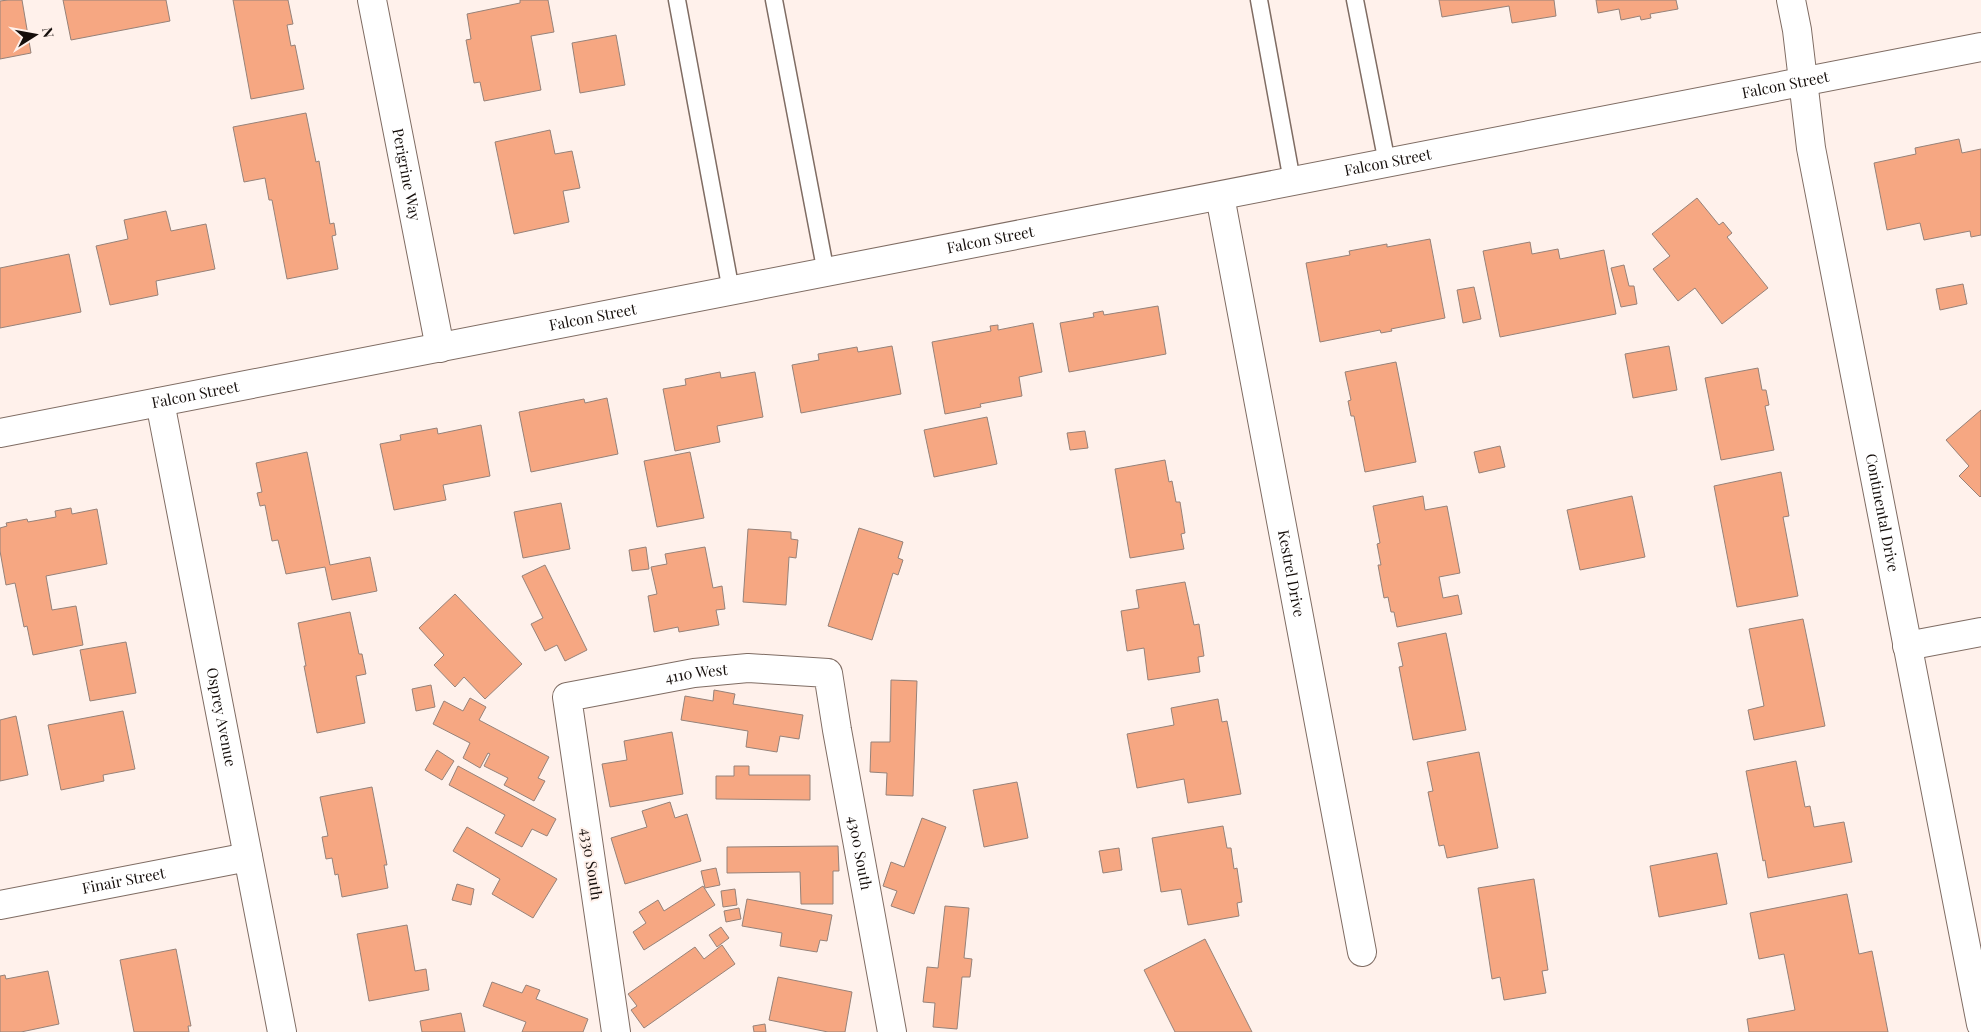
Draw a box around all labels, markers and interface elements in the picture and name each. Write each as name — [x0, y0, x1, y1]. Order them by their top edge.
north arrow — [10, 10, 60, 60]
text: N — [38, 26, 59, 39]
street label: Falcon Street — [1740, 66, 1831, 102]
street label: Perigrine Way — [388, 126, 426, 223]
street label: Falcon Street — [1342, 143, 1434, 180]
street label: Falcon Street — [945, 221, 1036, 257]
street label: Falcon Street — [547, 298, 639, 335]
street label: Falcon Street — [150, 376, 241, 412]
street label: Continental Drive — [1861, 452, 1904, 574]
street label: Kestrel Drive — [1274, 528, 1310, 618]
street label: 4110 West — [663, 659, 729, 687]
street label: Osprey Avenue — [203, 666, 241, 768]
street label: 4300 South — [844, 814, 877, 892]
street label: 4330 South — [576, 826, 608, 901]
street label: Finair Street — [80, 862, 167, 898]

